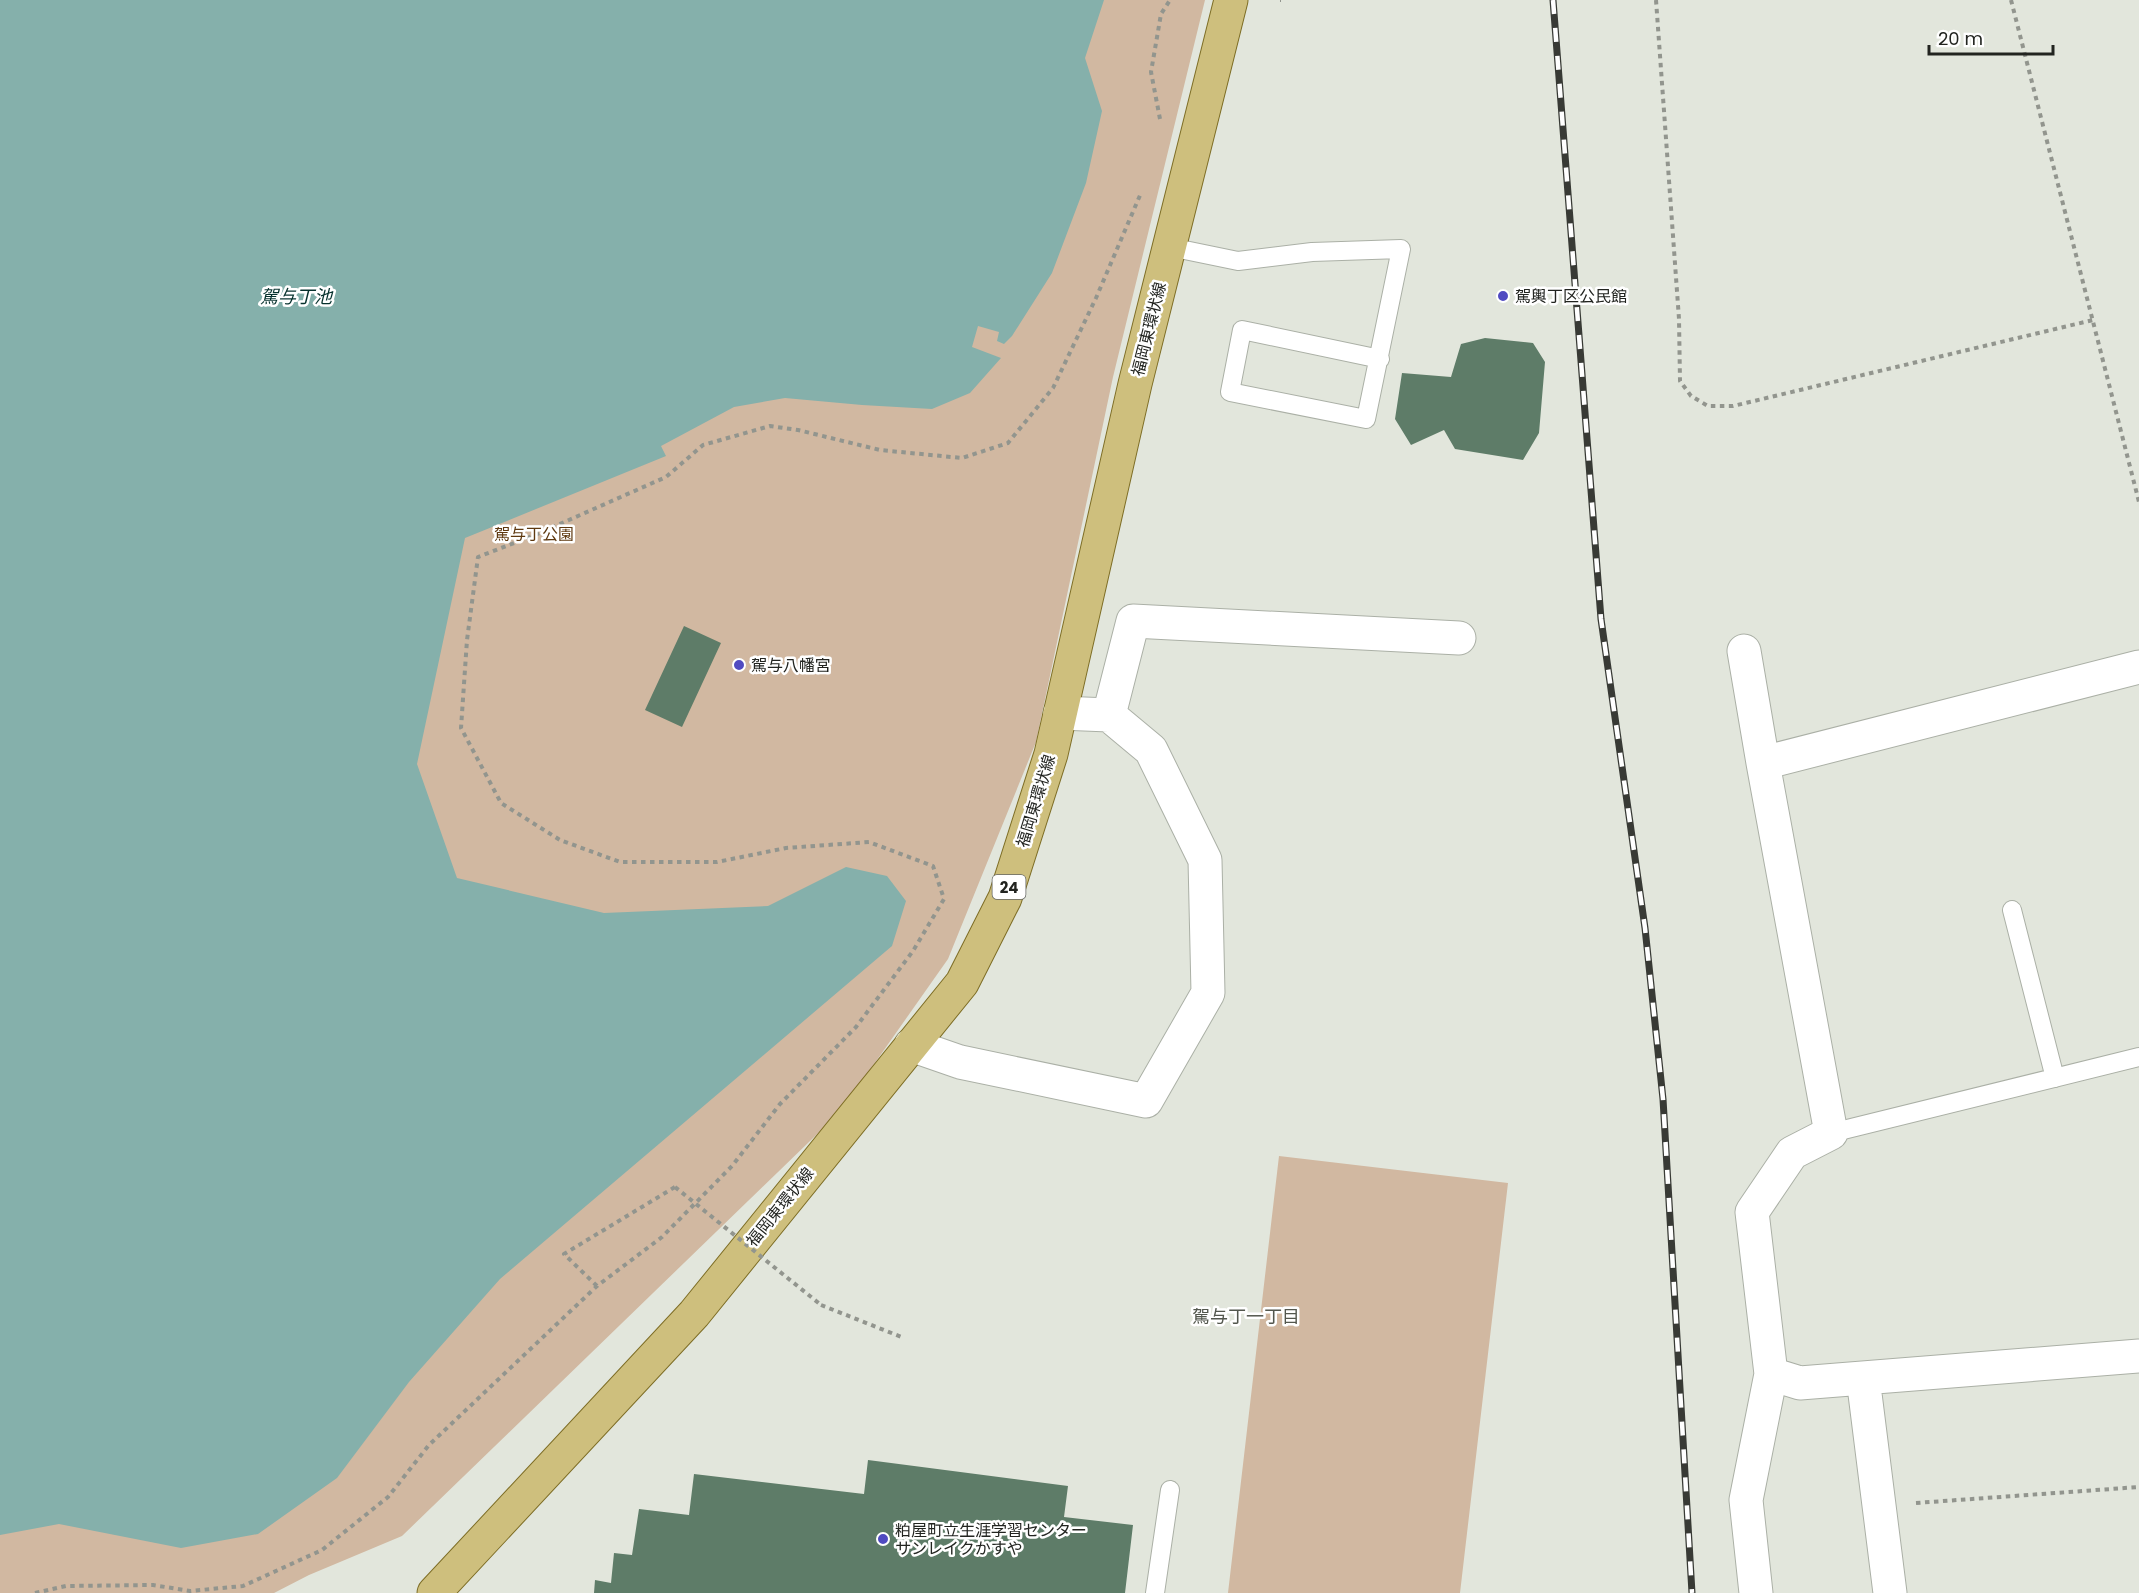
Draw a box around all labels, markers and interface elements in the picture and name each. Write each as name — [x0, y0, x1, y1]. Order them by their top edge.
scale bar — [1929, 18, 2054, 56]
text: 20 m — [1938, 26, 1983, 51]
street label: 福岡東環状線 — [1126, 280, 1172, 378]
water label: 駕与丁池 — [260, 284, 334, 309]
place label: 駕輿丁区公民館 — [1515, 285, 1627, 308]
marker: 駕輿丁区公民館 — [1496, 289, 1510, 303]
park label: 駕与丁公園 — [494, 523, 574, 546]
place label: 駕与八幡宮 — [751, 654, 831, 677]
marker: 駕与八幡宮 — [732, 658, 746, 672]
street label: 福岡東環状線 — [1011, 752, 1061, 850]
road number: 24 — [992, 875, 1026, 899]
street label: 福岡東環状線 — [741, 1162, 819, 1252]
district label: 駕与丁一丁目 — [1192, 1304, 1300, 1329]
place label: 粕屋町立生涯学習センター サンレイクかすや — [895, 1519, 1087, 1560]
marker: 粕屋町立生涯学習センター サンレイクかすや — [876, 1532, 890, 1546]

